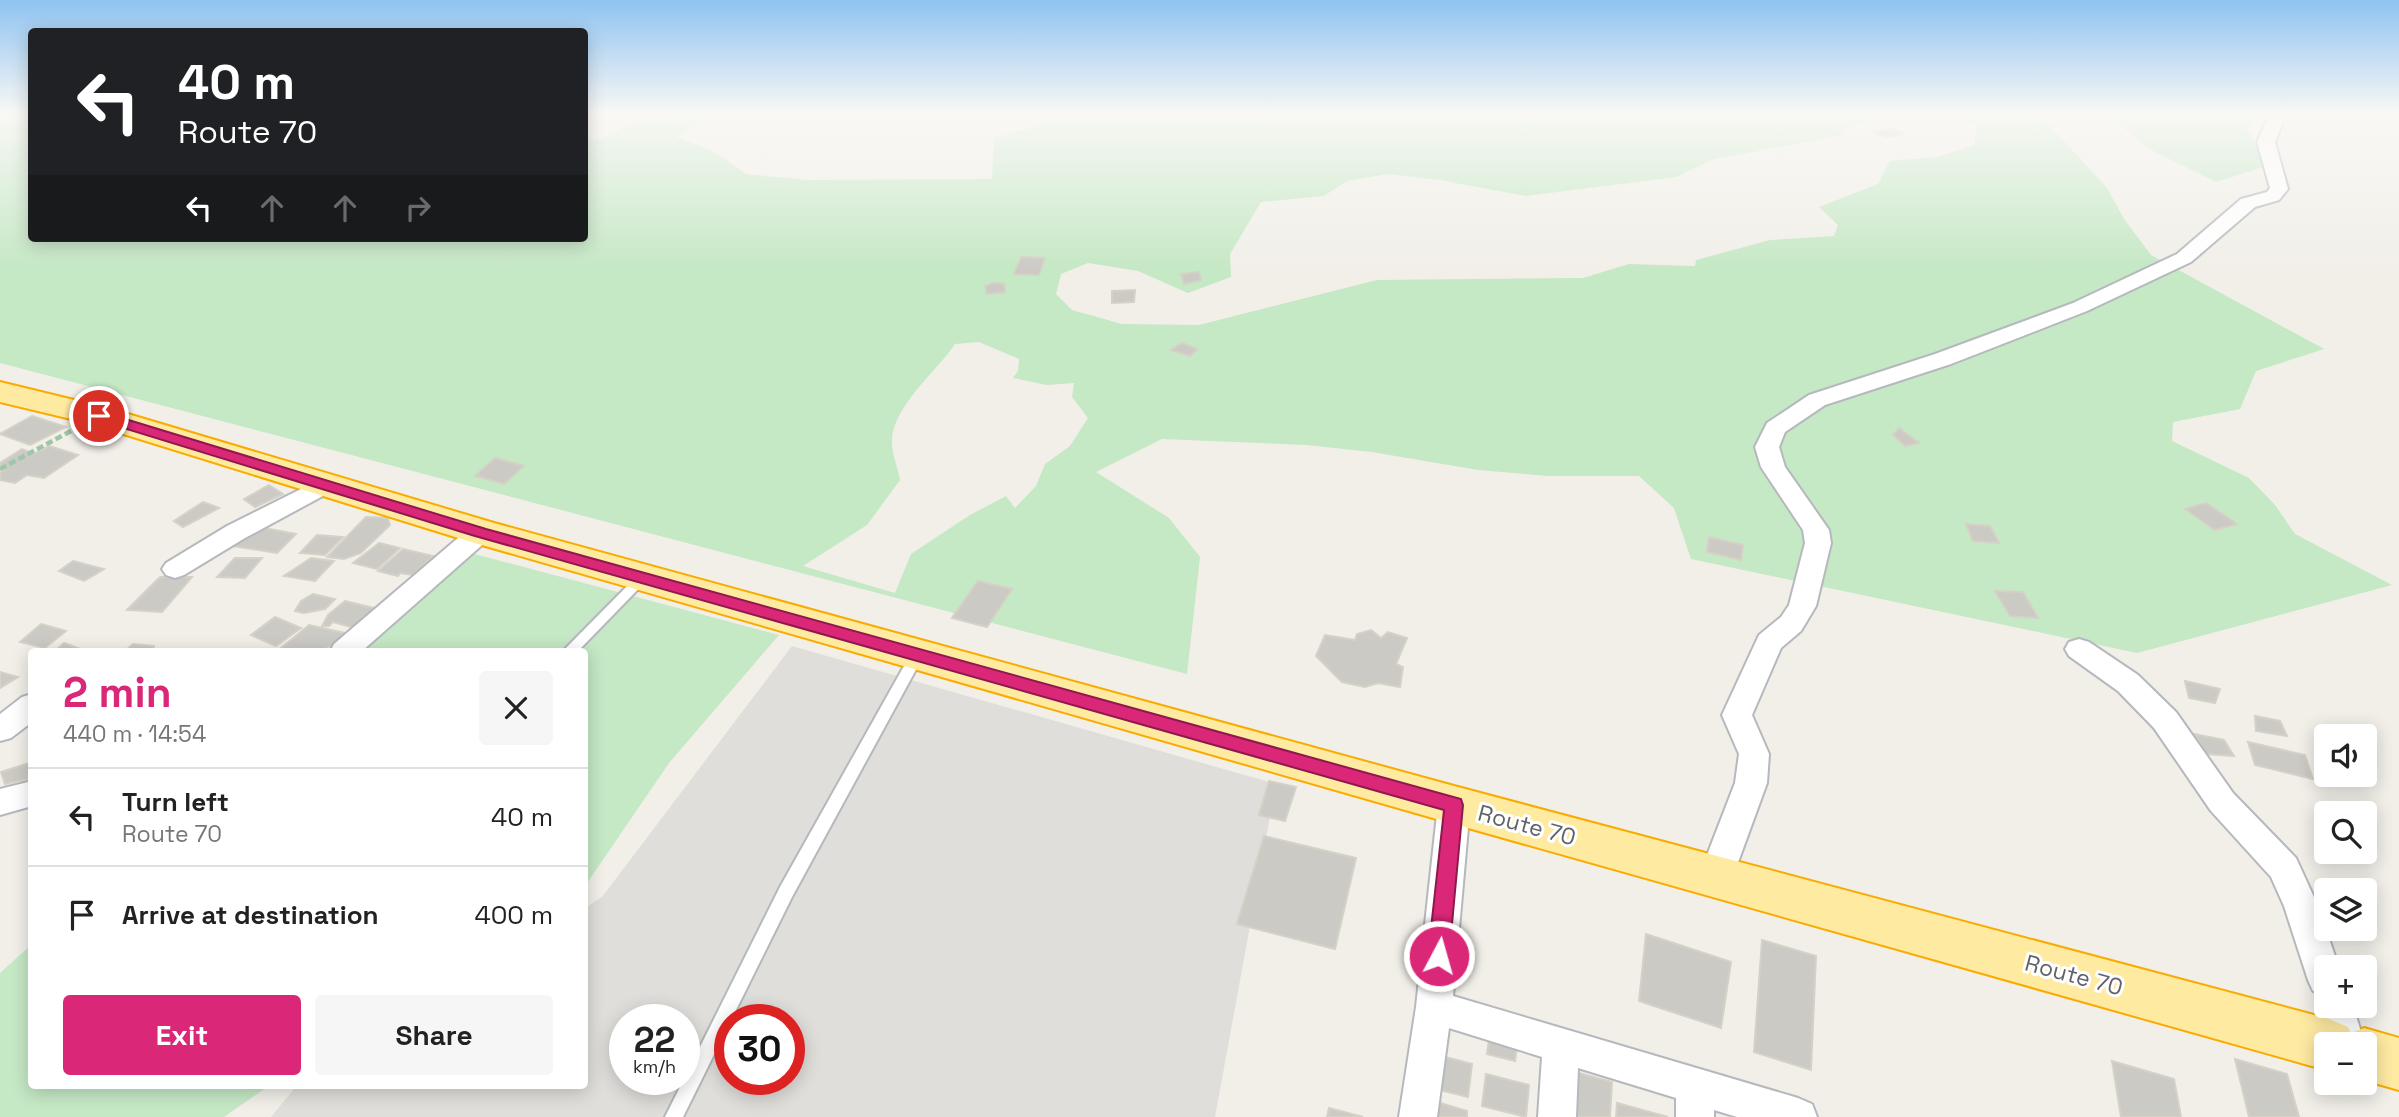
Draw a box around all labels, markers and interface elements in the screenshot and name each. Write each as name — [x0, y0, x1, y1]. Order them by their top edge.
text: 40 m — [178, 51, 295, 113]
icon: left — [63, 56, 154, 147]
text: Route 70 — [178, 112, 317, 152]
icon: left — [180, 189, 218, 227]
icon: ahead — [253, 189, 291, 227]
icon: ahead — [326, 189, 364, 227]
icon: right — [399, 189, 437, 227]
pin — [69, 386, 129, 446]
icon: arrive — [80, 397, 118, 435]
text: 2 min — [63, 666, 172, 719]
button: close — [479, 671, 553, 745]
text: 440 m · 14:54 — [63, 719, 206, 749]
map controls — [2314, 724, 2377, 1095]
button: sound — [2314, 724, 2377, 787]
text: Turn left — [122, 785, 229, 819]
icon: left — [63, 798, 101, 836]
street label: Route 70 — [1475, 798, 1579, 852]
text: 40 m — [491, 800, 553, 834]
button: search — [2314, 801, 2377, 864]
text: Route 70 — [122, 819, 222, 849]
button: layers — [2314, 878, 2377, 941]
icon: arrive — [63, 896, 101, 934]
text: Arrive at destination — [122, 898, 379, 932]
text: 400 m — [474, 898, 553, 932]
position arrow — [1402, 919, 1476, 993]
street label: Route 70 — [2022, 948, 2126, 1002]
button: + — [2314, 955, 2377, 1018]
button: Exit — [63, 995, 301, 1075]
button: Share — [315, 995, 553, 1075]
speed limit sign: 30 — [714, 1004, 805, 1095]
text: 22 — [634, 1018, 675, 1062]
button: − — [2314, 1032, 2377, 1095]
text: km/h — [633, 1055, 676, 1078]

